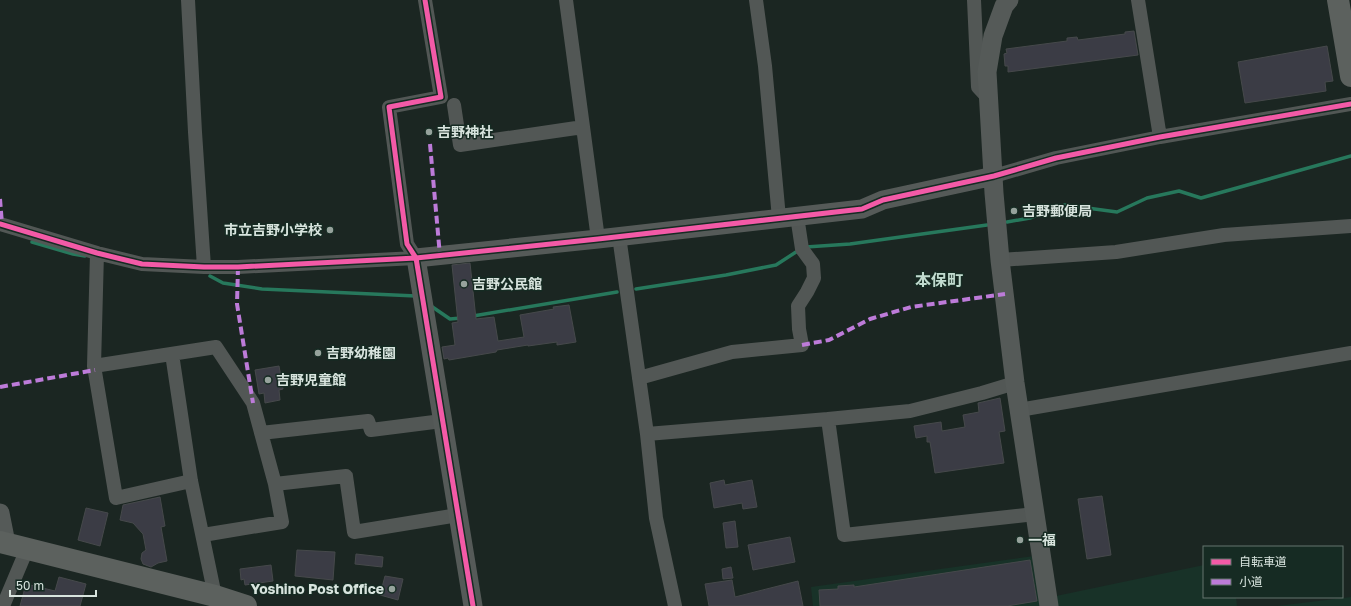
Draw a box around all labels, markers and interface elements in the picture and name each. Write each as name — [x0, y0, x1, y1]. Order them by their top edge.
place label: 吉野神社 — [437, 123, 493, 140]
marker: 吉野神社 — [424, 127, 434, 137]
place label: 吉野郵便局 — [1022, 202, 1092, 219]
marker: 吉野郵便局 — [1009, 206, 1019, 216]
place label: 市立吉野小学校 — [224, 221, 322, 238]
marker: 市立吉野小学校 — [325, 225, 335, 235]
district label: 本保町 — [915, 270, 963, 290]
place label: 吉野公民館 — [472, 275, 542, 292]
marker: 吉野公民館 — [459, 279, 469, 289]
place label: 吉野幼稚園 — [326, 344, 396, 361]
marker: 吉野幼稚園 — [313, 348, 323, 358]
place label: 吉野児童館 — [276, 371, 346, 388]
marker: 吉野児童館 — [263, 375, 273, 385]
place label: 一福 — [1028, 531, 1056, 548]
marker: 一福 — [1015, 535, 1025, 545]
legend — [1203, 546, 1343, 598]
text: 自転車道 — [1239, 554, 1287, 569]
scale bar — [10, 572, 96, 598]
text: 小道 — [1239, 574, 1263, 589]
text: 50 m — [16, 578, 44, 593]
place label: Yoshino Post Office — [251, 580, 384, 597]
marker: Yoshino Post Office — [387, 584, 397, 594]

